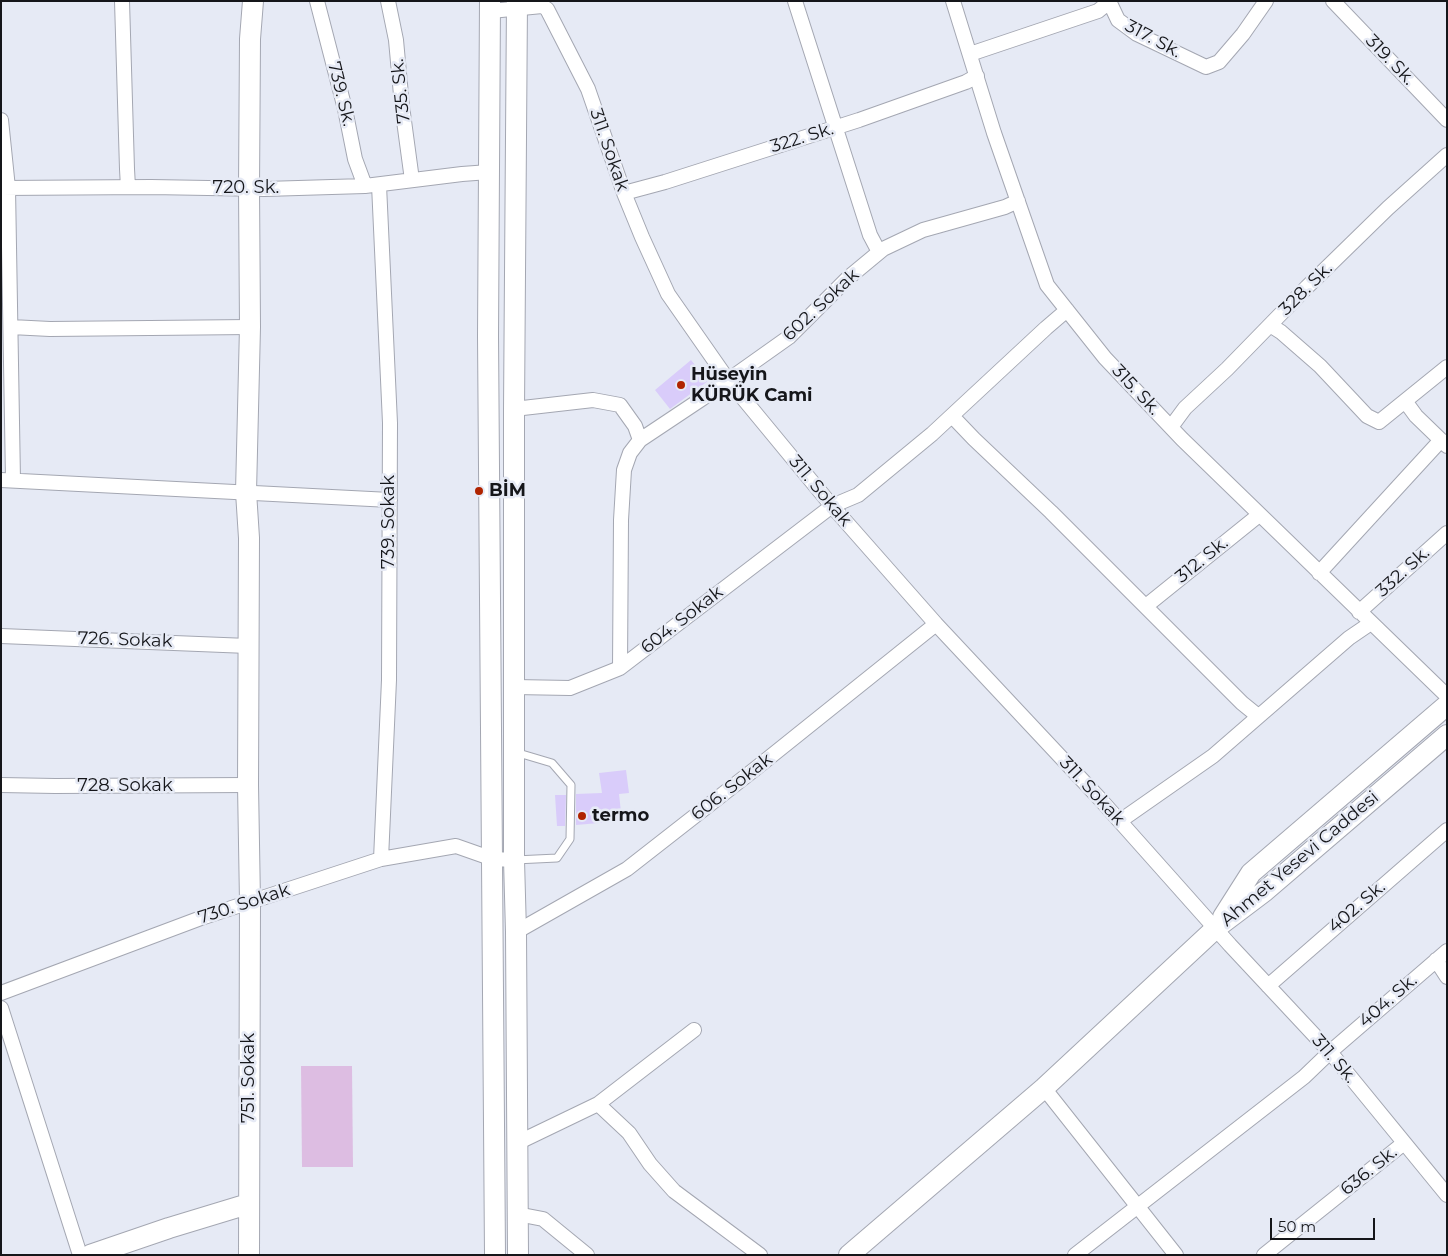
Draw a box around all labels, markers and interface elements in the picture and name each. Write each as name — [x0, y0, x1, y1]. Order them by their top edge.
street label: 317. Sk. — [1121, 15, 1185, 63]
street label: 319. Sk. — [1361, 30, 1419, 90]
street label: 735. Sk. — [387, 58, 415, 124]
street label: 739. Sk. — [323, 60, 359, 128]
street label: 311. Sokak — [585, 106, 633, 194]
street label: 322. Sk. — [768, 118, 836, 158]
street label: 720. Sk. — [213, 177, 279, 199]
street label: 328. Sk. — [1275, 258, 1337, 320]
street label: 602. Sokak — [778, 264, 864, 346]
street label: 315. Sk. — [1107, 360, 1165, 420]
place label: Hüseyin KÜRÜK Cami — [691, 364, 813, 406]
marker: Hüseyin KÜRÜK Cami — [675, 379, 687, 391]
street label: 311. Sokak — [784, 451, 856, 531]
street label: 739. Sokak — [378, 475, 400, 569]
place label: BİM — [489, 480, 526, 502]
marker: BİM — [473, 485, 485, 497]
street label: 312. Sk. — [1171, 532, 1233, 588]
street label: 332. Sk. — [1372, 542, 1434, 602]
street label: 604. Sokak — [637, 581, 727, 659]
street label: 726. Sokak — [77, 628, 173, 652]
street label: 606. Sokak — [687, 749, 777, 825]
street label: 311. Sokak — [1055, 752, 1129, 830]
street label: 728. Sokak — [77, 775, 173, 797]
street label: Ahmet Yesevi Caddesi — [1217, 787, 1383, 931]
place label: termo — [592, 805, 649, 827]
marker: termo — [576, 810, 588, 822]
street label: 402. Sk. — [1324, 876, 1390, 938]
street label: 730. Sokak — [195, 879, 293, 929]
street label: 404. Sk. — [1354, 970, 1422, 1032]
street label: 311. Sk. — [1307, 1030, 1361, 1088]
street label: 751. Sokak — [238, 1033, 260, 1123]
street label: 636. Sk. — [1336, 1142, 1402, 1200]
scale bar — [1273, 1208, 1378, 1240]
text: 50 m — [1278, 1217, 1316, 1236]

